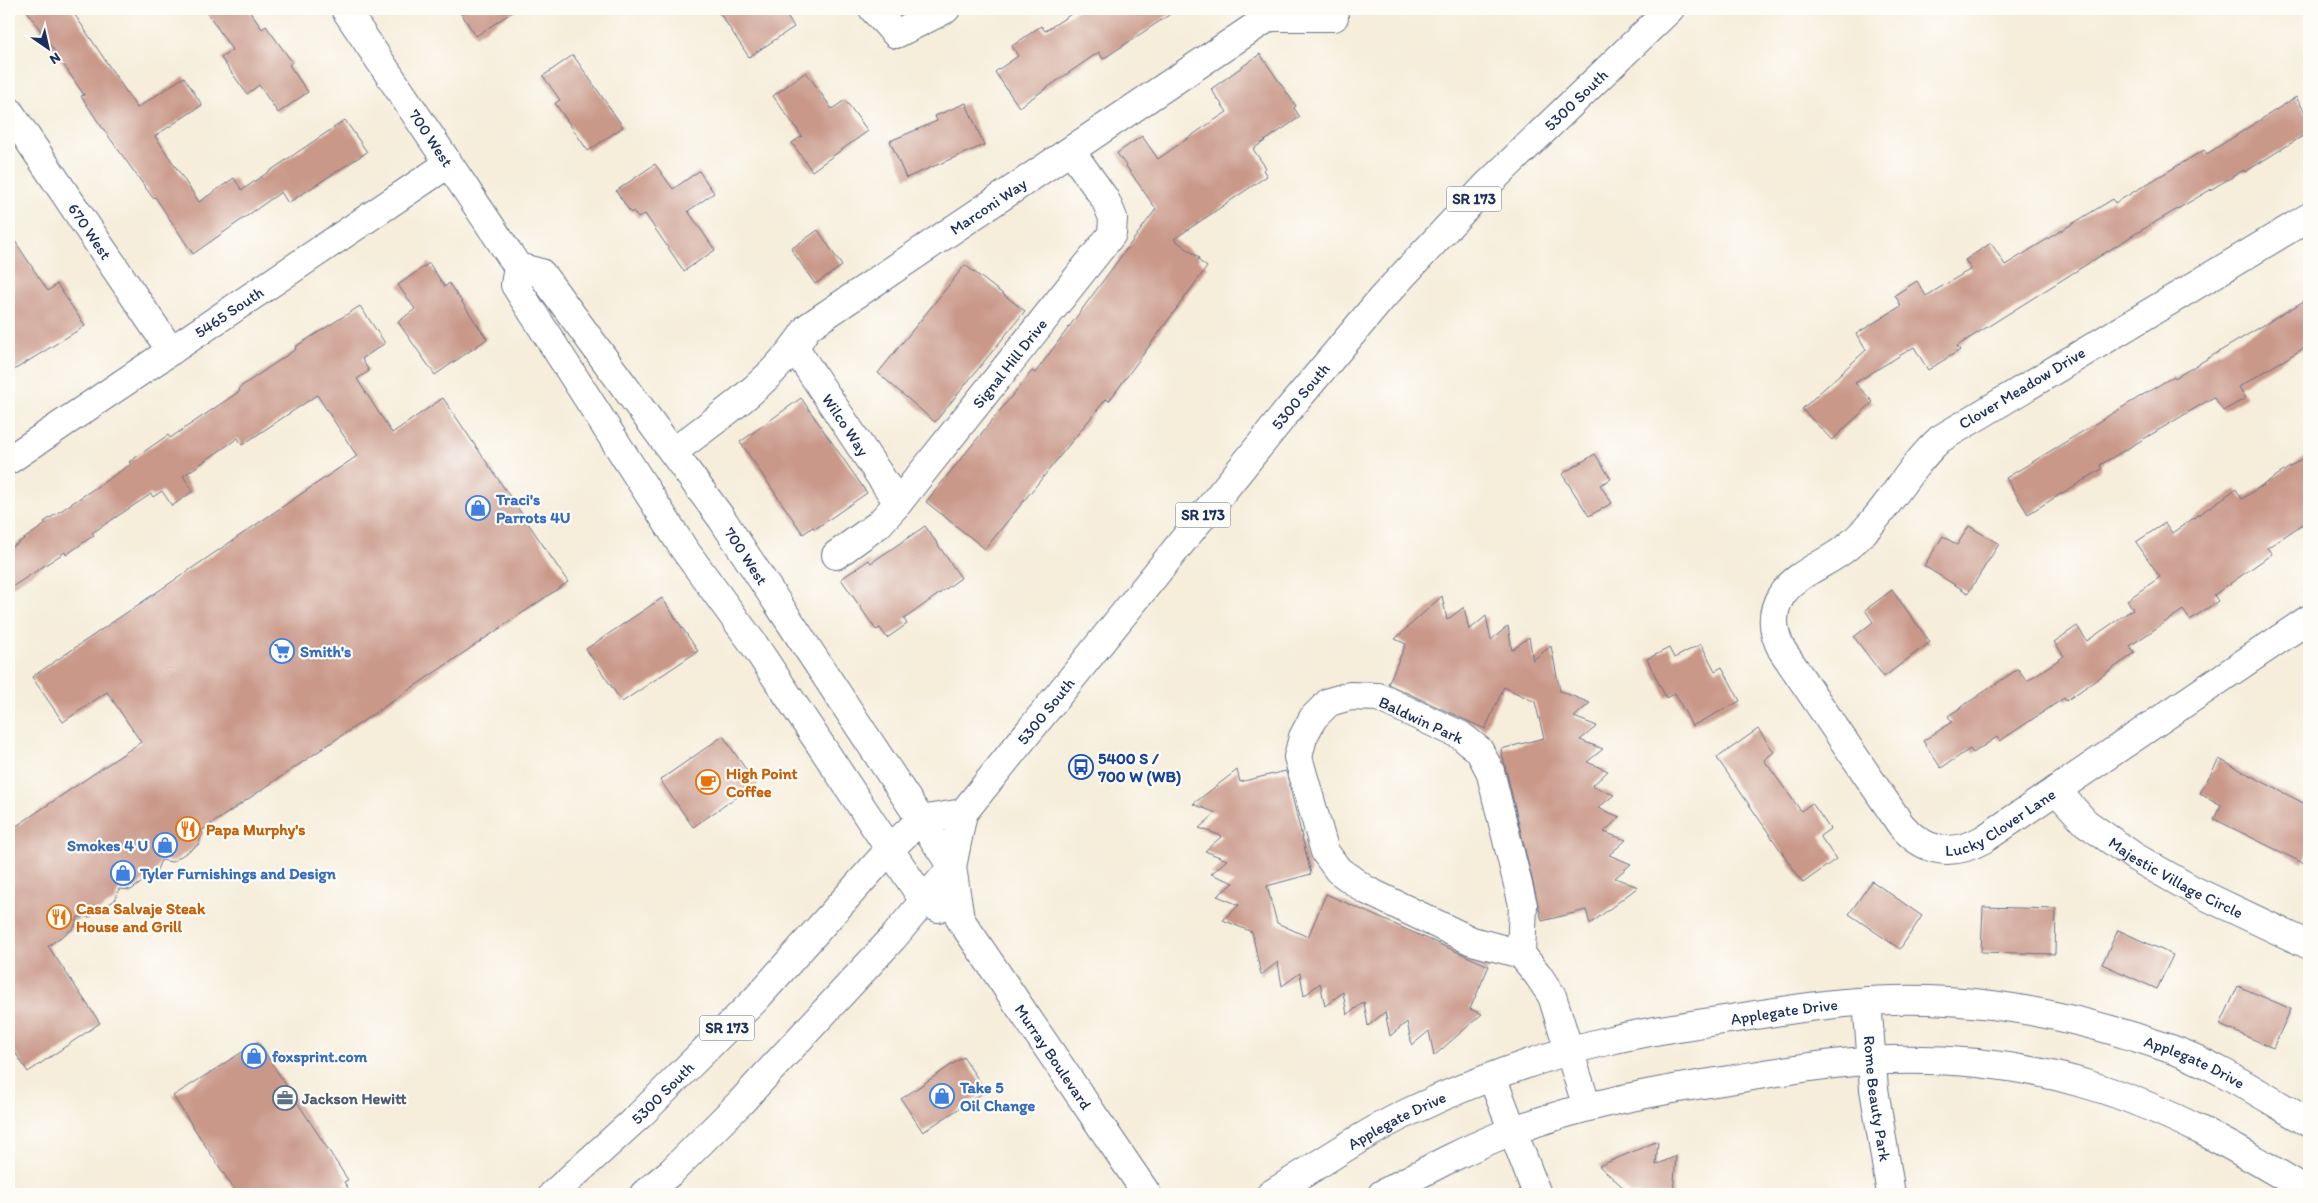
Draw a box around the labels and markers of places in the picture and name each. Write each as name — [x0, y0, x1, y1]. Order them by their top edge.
place label: Traci's Parrots 4U — [495, 490, 570, 527]
shop icon: Traci's Parrots 4U — [465, 495, 491, 521]
supermarket icon: Smith's — [269, 638, 295, 664]
place label: Smith's — [300, 642, 351, 661]
place label: 5400 S / 700 W (WB) — [1097, 749, 1181, 787]
bus stop icon: 5400 S / 700 W (WB) — [1068, 754, 1094, 780]
place label: High Point Coffee — [726, 764, 798, 801]
cafe icon: High Point Coffee — [695, 769, 721, 795]
restaurant icon: Papa Murphy's — [175, 816, 201, 842]
place label: Papa Murphy's — [206, 820, 306, 840]
shop icon: Smokes 4 U — [152, 832, 178, 858]
place label: Smokes 4 U — [67, 836, 148, 855]
shop icon: Tyler Furnishings and Design — [110, 860, 136, 886]
place label: Tyler Furnishings and Design — [139, 864, 337, 884]
place label: Casa Salvaje Steak House and Grill — [76, 899, 206, 936]
restaurant icon: Casa Salvaje Steak House and Grill — [46, 904, 72, 930]
shop icon: foxsprint.com — [241, 1043, 267, 1069]
place label: foxsprint.com — [272, 1047, 368, 1067]
place label: Take 5 Oil Change — [959, 1078, 1035, 1116]
shop icon: Take 5 Oil Change — [929, 1083, 955, 1109]
office icon: Jackson Hewitt — [272, 1085, 298, 1111]
place label: Jackson Hewitt — [301, 1089, 407, 1108]

